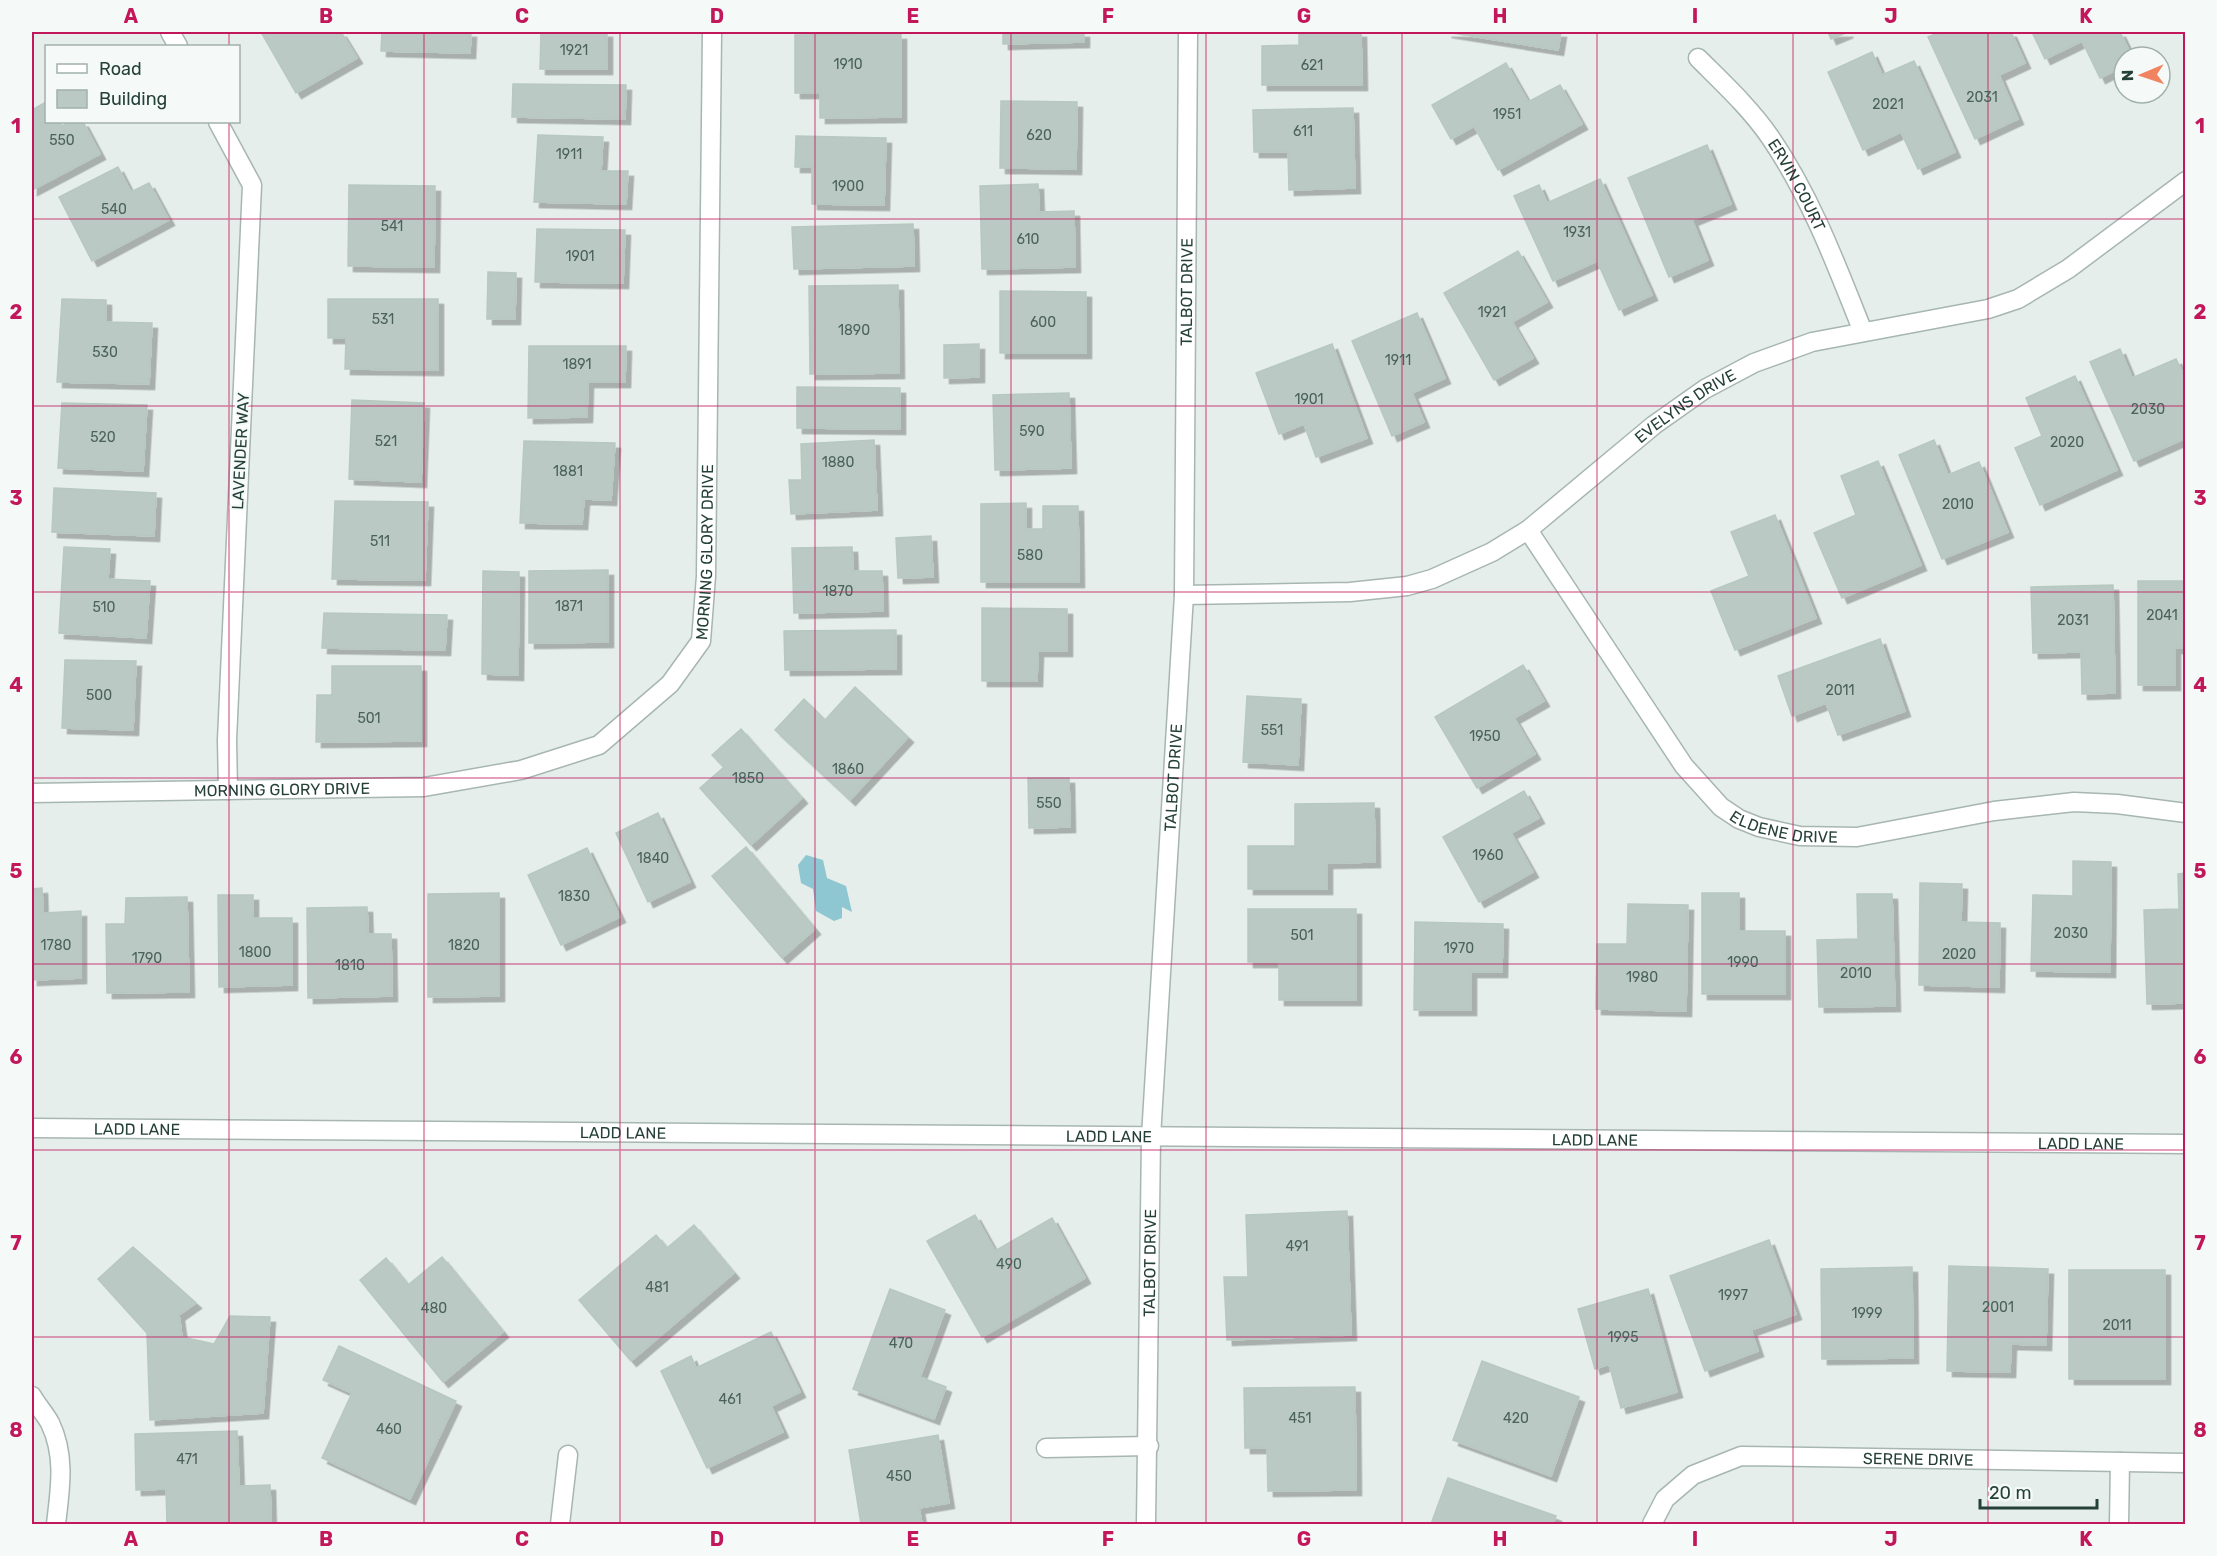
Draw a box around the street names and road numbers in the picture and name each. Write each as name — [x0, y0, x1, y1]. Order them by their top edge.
street label: ERVIN COURT — [1764, 135, 1829, 234]
street label: TALBOT DRIVE — [1177, 238, 1197, 346]
street label: EVELYNS DRIVE — [1631, 365, 1739, 447]
street label: LAVENDER WAY — [228, 392, 253, 510]
street label: MORNING GLORY DRIVE — [692, 464, 717, 641]
street label: TALBOT DRIVE — [1161, 723, 1186, 832]
street label: MORNING GLORY DRIVE — [194, 779, 370, 801]
street label: ELDENE DRIVE — [1726, 807, 1838, 847]
street label: LADD LANE — [94, 1119, 180, 1139]
street label: LADD LANE — [580, 1123, 666, 1143]
street label: LADD LANE — [1066, 1127, 1152, 1146]
street label: LADD LANE — [1552, 1130, 1638, 1150]
street label: LADD LANE — [2038, 1134, 2124, 1154]
street label: TALBOT DRIVE — [1140, 1209, 1160, 1317]
street label: SERENE DRIVE — [1863, 1449, 1974, 1470]

